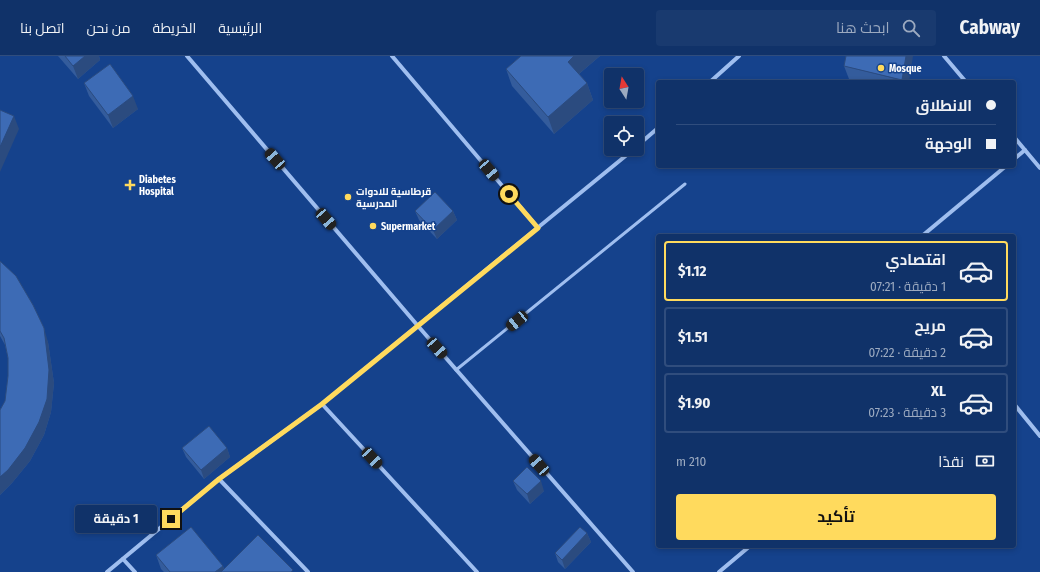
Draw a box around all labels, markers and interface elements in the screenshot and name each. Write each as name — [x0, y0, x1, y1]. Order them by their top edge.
search box — [656, 10, 936, 46]
text: Cabway — [960, 16, 1020, 39]
icon: search — [900, 17, 922, 39]
text: ابحث هنا — [836, 19, 890, 37]
text: اتصل بنا — [20, 20, 65, 37]
text: من نحن — [87, 20, 131, 37]
text: الخريطة — [153, 20, 196, 37]
text: الرئيسية — [218, 20, 262, 37]
marker: Mosque — [876, 63, 886, 73]
place label: Mosque — [889, 63, 922, 75]
north arrow — [604, 68, 644, 108]
map controls — [604, 68, 644, 156]
text: الانطلاق — [916, 97, 972, 115]
button: locate — [604, 116, 644, 156]
text: الوجهة — [925, 135, 972, 153]
car — [263, 146, 287, 172]
car — [477, 157, 501, 183]
place label: Diabetes Hospital — [139, 174, 176, 198]
marker: Diabetes Hospital — [124, 179, 136, 191]
route start — [500, 185, 518, 203]
place label: قرطاسية للادوات المدرسية — [356, 186, 431, 210]
marker: قرطاسية للادوات المدرسية — [343, 192, 353, 202]
car — [314, 206, 338, 232]
marker: Supermarket — [368, 221, 378, 231]
place label: Supermarket — [381, 221, 436, 233]
text: اقتصادي — [886, 251, 946, 269]
icon: car — [958, 253, 994, 289]
text: $1.12 — [678, 262, 707, 280]
text: 1 دقيقة · 07:21 — [870, 279, 946, 294]
car — [504, 309, 530, 333]
text: مريح — [914, 317, 946, 335]
icon: car — [958, 319, 994, 355]
text: $1.51 — [678, 328, 708, 346]
car — [425, 335, 449, 361]
text: 2 دقيقة · 07:22 — [869, 345, 946, 360]
text: XL — [931, 382, 946, 400]
icon: car — [958, 385, 994, 421]
text: $1.90 — [678, 394, 710, 412]
text: 3 دقيقة · 07:23 — [868, 405, 946, 420]
car — [359, 445, 385, 471]
icon: cash — [974, 450, 996, 472]
car — [527, 452, 551, 478]
text: نقدًا — [938, 453, 964, 471]
text: 210 m — [676, 454, 706, 469]
button: تأكيد — [676, 494, 996, 540]
callout: 1 دقيقة — [75, 505, 157, 533]
route end — [162, 510, 180, 528]
text: 1 دقيقة — [94, 511, 138, 526]

